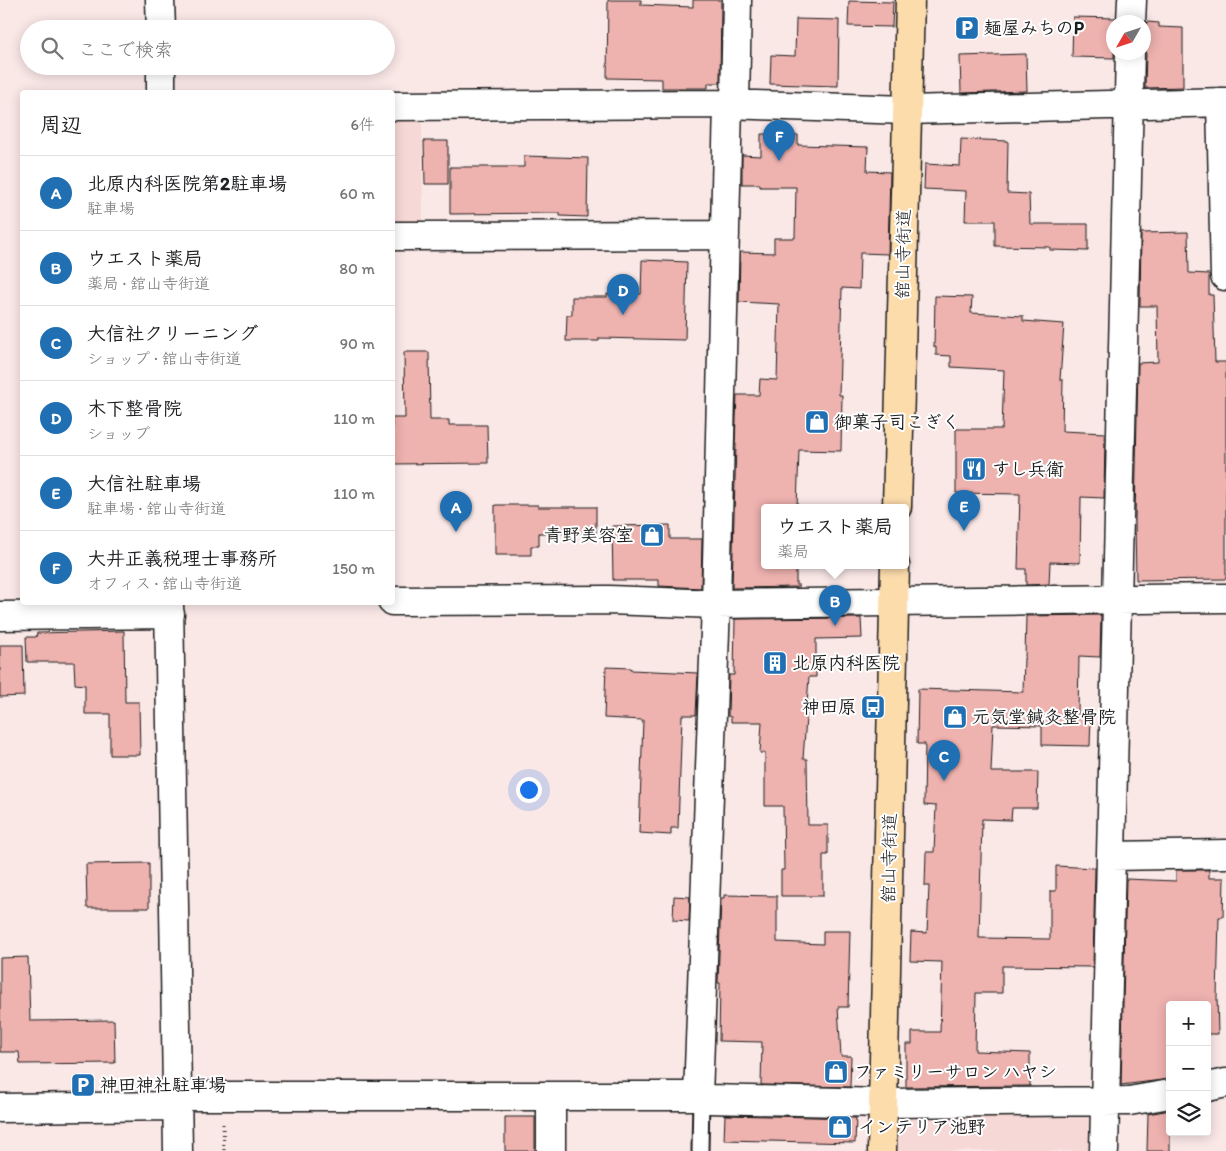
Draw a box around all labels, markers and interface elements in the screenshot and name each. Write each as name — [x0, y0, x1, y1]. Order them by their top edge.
parking icon: 麺屋みちのP — [954, 15, 980, 41]
north arrow — [1106, 15, 1151, 60]
place label: 麺屋みちのP — [984, 17, 1085, 39]
search box — [20, 20, 395, 75]
icon: search — [38, 34, 66, 62]
text: ここで検索 — [78, 38, 173, 61]
text: 周辺 — [40, 112, 82, 137]
text: 6件 — [351, 115, 375, 134]
pin: F — [763, 120, 795, 161]
text: 北原内科医院第2駐車場 — [87, 172, 287, 195]
text: A — [51, 184, 61, 203]
text: 60 m — [340, 184, 375, 203]
text: 駐車場 — [87, 199, 135, 218]
street label: 舘山寺街道 — [891, 209, 915, 299]
text: ウエスト薬局 — [87, 247, 203, 270]
text: B — [51, 259, 61, 278]
text: 80 m — [339, 259, 375, 278]
text: 薬局 · 舘山寺街道 — [87, 274, 210, 293]
pin: D — [607, 274, 639, 315]
text: 大信社クリーニング — [87, 322, 258, 345]
text: C — [51, 334, 61, 353]
text: 90 m — [340, 334, 375, 353]
text: ショップ · 舘山寺街道 — [87, 349, 241, 368]
text: 木下整骨院 — [87, 397, 182, 420]
text: D — [51, 409, 61, 428]
text: 110 m — [333, 409, 375, 428]
shop icon: 御菓子司こぎく — [804, 409, 830, 435]
place label: 御菓子司こぎく — [834, 411, 960, 433]
text: ショップ — [87, 424, 150, 443]
restaurant icon: すし兵衛 — [961, 456, 987, 482]
place label: すし兵衛 — [992, 458, 1064, 480]
text: 大信社駐車場 — [87, 472, 201, 495]
text: E — [52, 484, 60, 503]
text: 110 m — [333, 484, 375, 503]
pin: E — [948, 490, 980, 531]
pin: A — [440, 491, 472, 532]
text: 駐車場 · 舘山寺街道 — [87, 499, 226, 518]
popup — [761, 504, 909, 569]
text: ウエスト薬局 — [777, 515, 893, 538]
shop icon: 青野美容室 — [639, 522, 665, 548]
place label: 青野美容室 — [544, 524, 634, 546]
text: 薬局 — [777, 542, 809, 561]
text: 大井正義税理士事務所 — [87, 547, 277, 570]
text: F — [52, 559, 60, 578]
text: 150 m — [332, 559, 375, 578]
text: オフィス · 舘山寺街道 — [87, 574, 242, 593]
pin: B — [819, 585, 851, 626]
building icon: 北原内科医院 — [762, 650, 788, 676]
place label: 北原内科医院 — [792, 652, 900, 674]
bus stop icon: 神田原 — [860, 694, 886, 720]
place label: 神田原 — [802, 696, 856, 718]
shop icon: 元気堂鍼灸整骨院 — [942, 704, 968, 730]
place label: 元気堂鍼灸整骨院 — [972, 706, 1116, 728]
pin: C — [928, 740, 960, 781]
your location — [516, 777, 542, 803]
street label: 舘山寺街道 — [877, 813, 901, 903]
map controls — [1166, 1001, 1211, 1136]
button: + — [1166, 1001, 1211, 1046]
button: − — [1166, 1046, 1211, 1091]
shop icon: ファミリーサロン ハヤシ — [823, 1059, 849, 1085]
place label: ファミリーサロン ハヤシ — [854, 1061, 1057, 1083]
parking icon: 神田神社駐車場 — [70, 1072, 96, 1098]
place label: 神田神社駐車場 — [100, 1074, 226, 1096]
button: layers — [1166, 1091, 1211, 1136]
shop icon: インテリア池野 — [827, 1114, 853, 1140]
place label: インテリア池野 — [858, 1116, 985, 1138]

